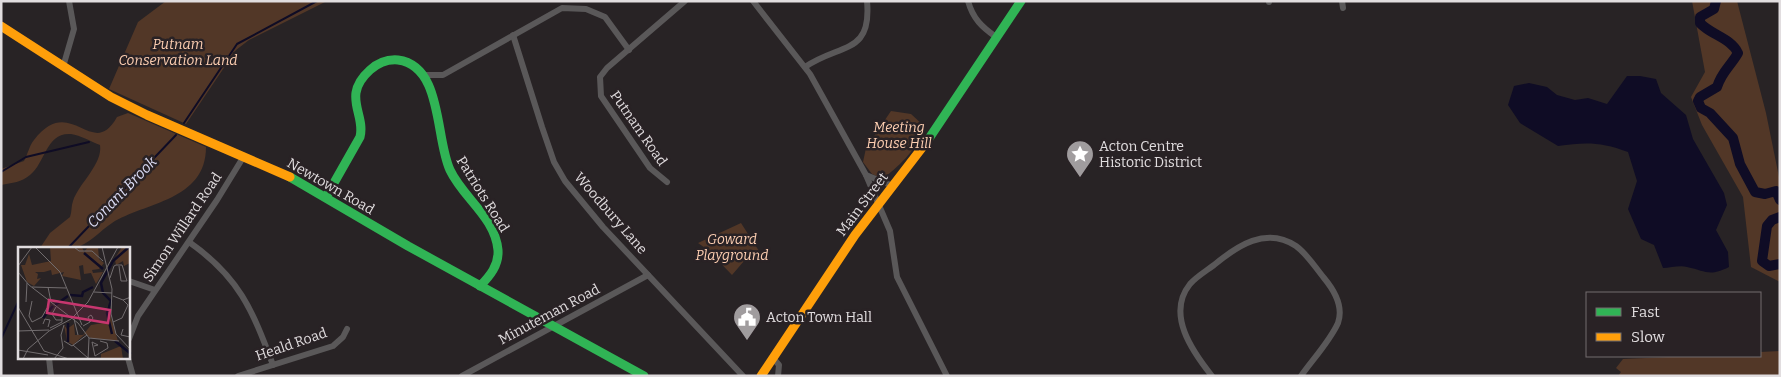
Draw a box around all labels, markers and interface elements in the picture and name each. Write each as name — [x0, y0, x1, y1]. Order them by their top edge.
park label: Putnam Conservation Land — [118, 36, 238, 69]
street label: Putnam Road — [607, 88, 671, 169]
park label: Meeting House Hill — [866, 119, 932, 152]
place label: Acton Centre Historic District — [1099, 138, 1202, 171]
place icon: Acton Centre Historic District — [1065, 139, 1095, 178]
water label: Conant Brook — [83, 152, 161, 231]
street label: Patriots Road — [453, 153, 513, 235]
street label: Newtown Road — [284, 155, 377, 218]
street label: Simon Willard Road — [139, 169, 225, 285]
street label: Woodbury Lane — [570, 169, 651, 258]
street label: Main Street — [833, 169, 892, 239]
park label: Goward Playground — [696, 231, 768, 264]
inset map — [18, 247, 130, 360]
street label: Minuteman Road — [496, 281, 603, 348]
legend — [1586, 292, 1761, 357]
public building icon: Acton Town Hall — [732, 302, 762, 341]
text: Fast — [1631, 303, 1660, 321]
place label: Acton Town Hall — [766, 309, 872, 326]
street label: Heald Road — [253, 324, 329, 365]
text: Slow — [1631, 328, 1666, 346]

